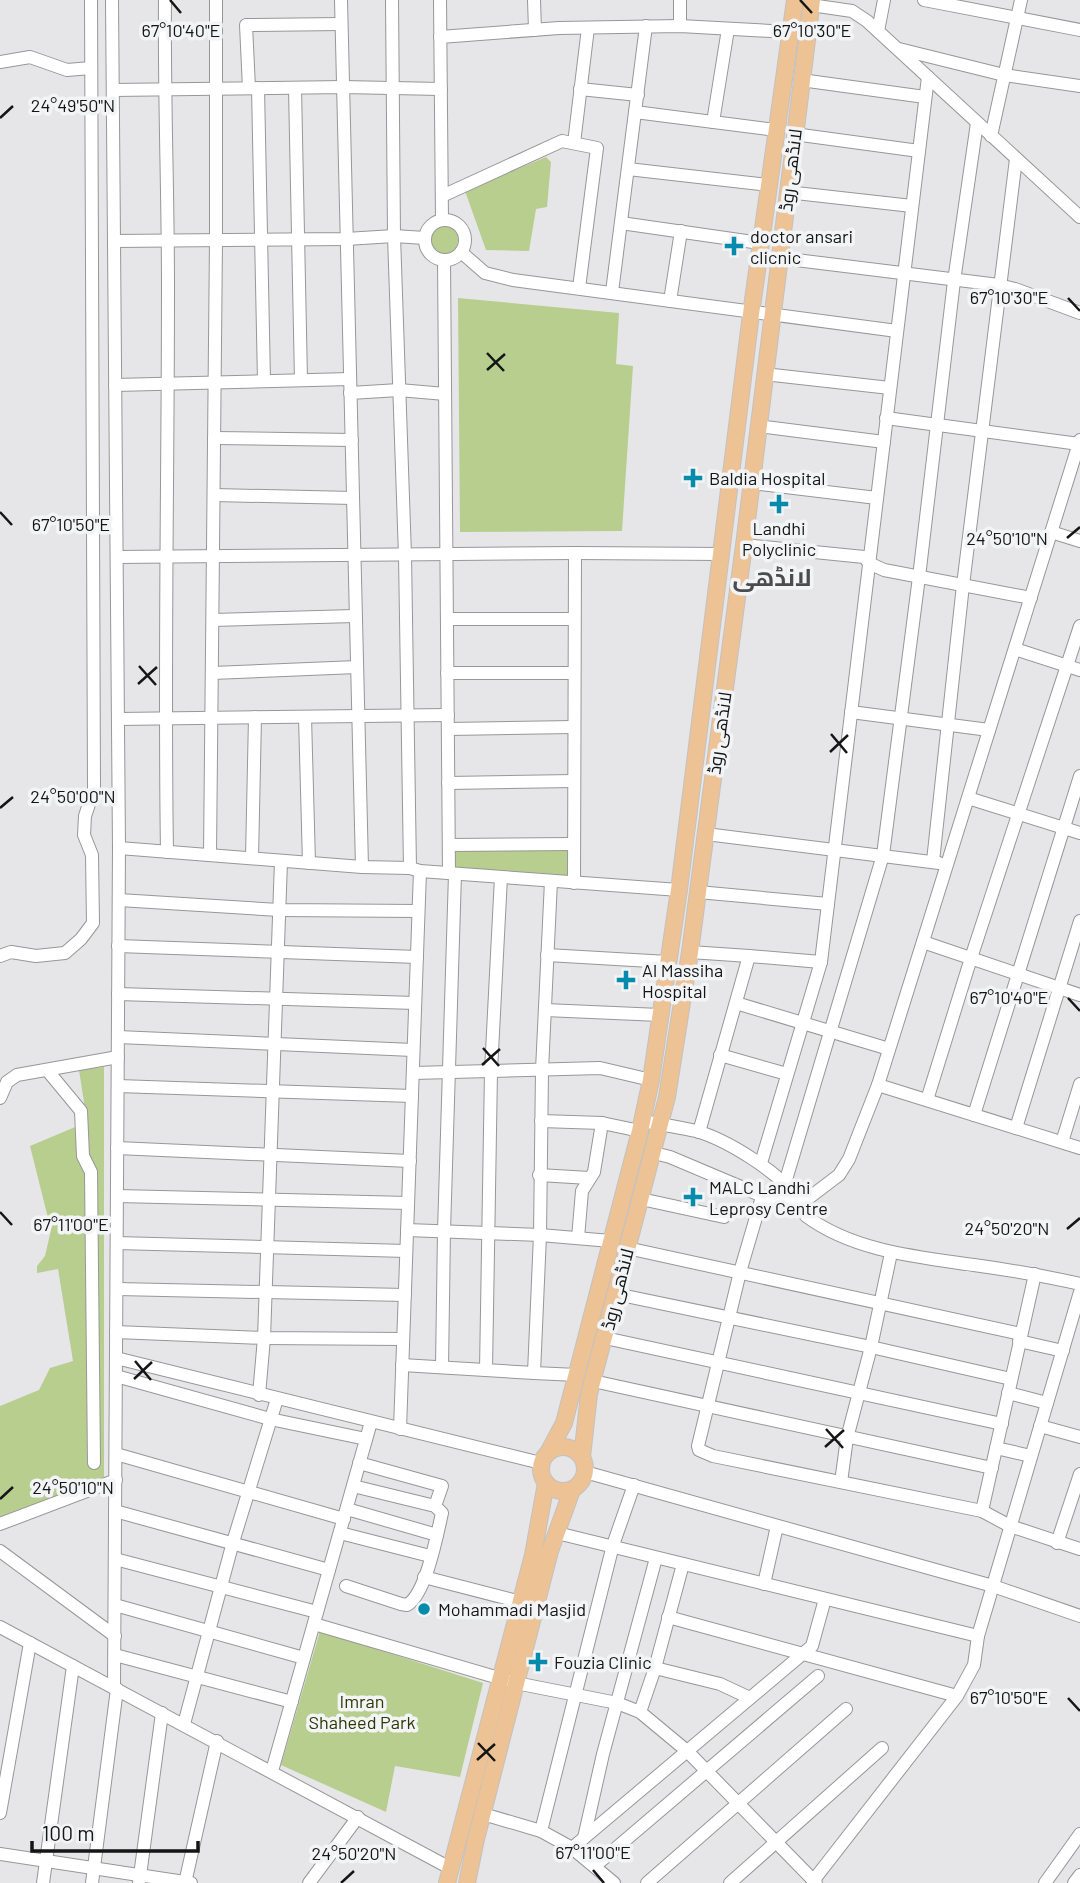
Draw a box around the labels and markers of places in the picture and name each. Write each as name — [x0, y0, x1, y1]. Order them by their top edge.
place label: doctor ansari clicnic — [750, 225, 853, 268]
marker: doctor ansari clicnic — [724, 236, 744, 256]
place label: Baldia Hospital — [709, 467, 825, 489]
marker: Baldia Hospital — [683, 468, 703, 488]
marker: Landhi Polyclinic — [769, 494, 789, 514]
place label: Landhi Polyclinic — [742, 517, 816, 560]
place label: Al Massiha Hospital — [642, 959, 723, 1002]
marker: Al Massiha Hospital — [616, 970, 636, 990]
place label: MALC Landhi Leprosy Centre — [709, 1176, 828, 1219]
marker: MALC Landhi Leprosy Centre — [683, 1187, 703, 1207]
place label: Mohammadi Masjid — [438, 1598, 586, 1620]
marker: Mohammadi Masjid — [416, 1601, 432, 1617]
place label: Fouzia Clinic — [554, 1651, 652, 1673]
marker: Fouzia Clinic — [528, 1652, 548, 1672]

